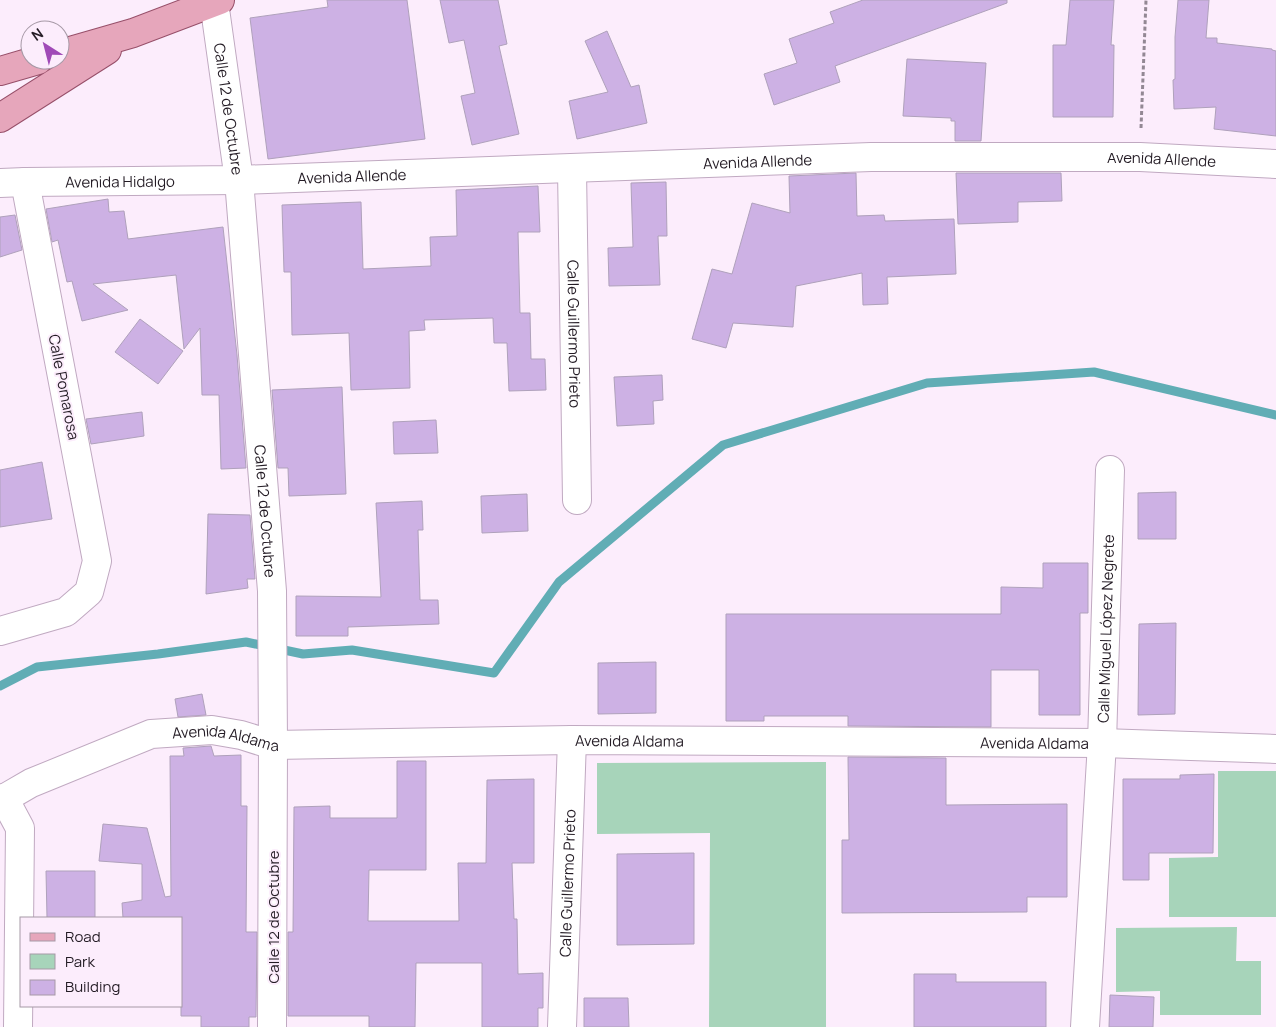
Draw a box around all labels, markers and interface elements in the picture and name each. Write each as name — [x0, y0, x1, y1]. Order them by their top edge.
north arrow — [20, 20, 70, 70]
text: N — [27, 23, 47, 45]
street label: Calle 12 de Octubre — [209, 42, 249, 176]
street label: Avenida Allende — [1107, 147, 1217, 171]
street label: Avenida Allende — [703, 149, 813, 174]
street label: Avenida Allende — [297, 163, 407, 188]
street label: Avenida Hidalgo — [65, 170, 175, 192]
street label: Calle Guillermo Prieto — [563, 260, 586, 408]
street label: Calle Pomarosa — [43, 332, 85, 442]
street label: Calle 12 de Octubre — [250, 444, 281, 579]
street label: Calle Miguel López Negrete — [1092, 534, 1119, 723]
street label: Avenida Aldama — [171, 719, 279, 756]
street label: Avenida Aldama — [575, 730, 684, 751]
street label: Avenida Aldama — [980, 732, 1089, 753]
street label: Calle Guillermo Prieto — [554, 809, 580, 957]
street label: Calle 12 de Octubre — [263, 850, 284, 983]
legend — [20, 917, 182, 1007]
text: Road — [65, 926, 101, 947]
text: Park — [65, 951, 95, 972]
text: Building — [65, 976, 120, 997]

